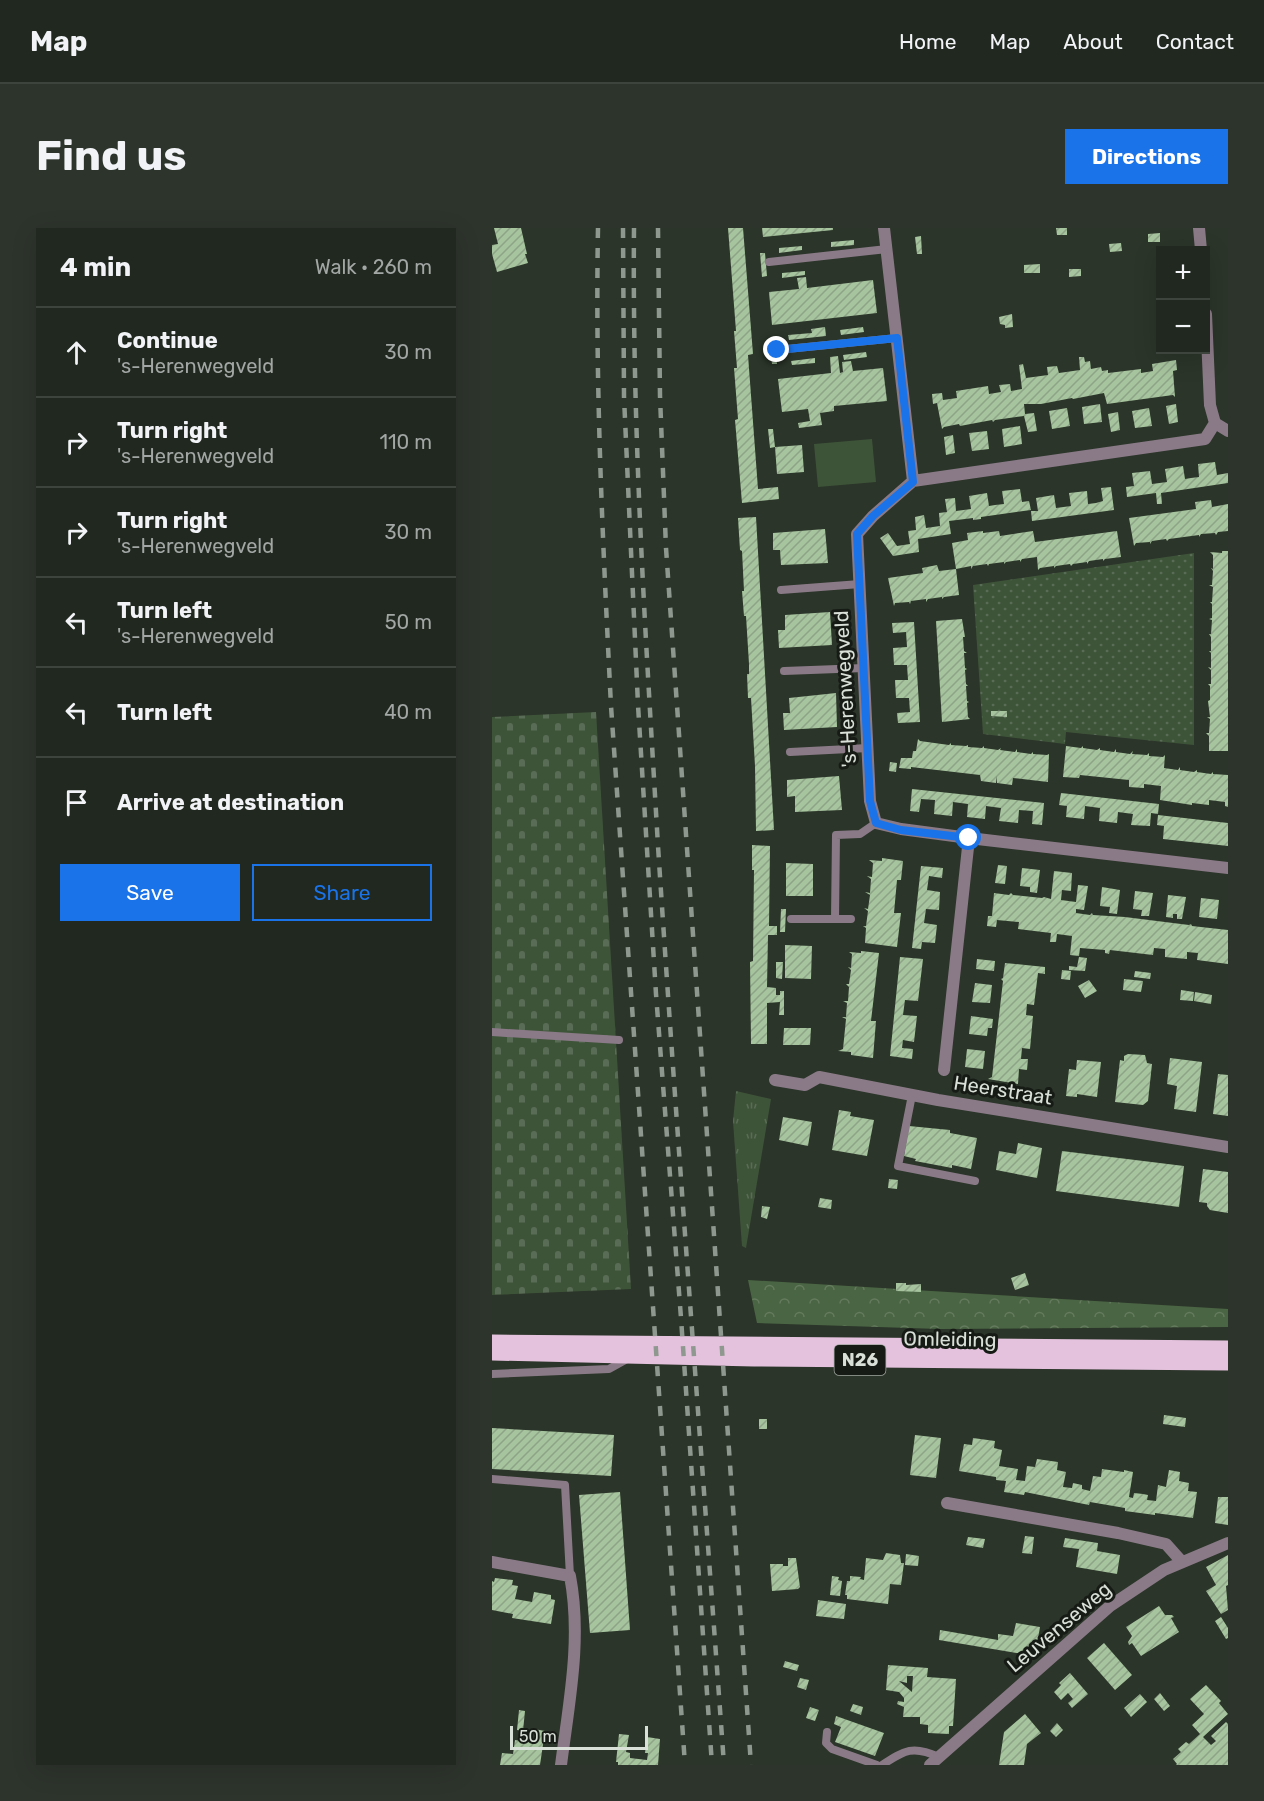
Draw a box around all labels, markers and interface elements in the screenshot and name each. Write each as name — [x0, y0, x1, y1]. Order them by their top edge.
text: Map — [30, 25, 87, 58]
text: Home — [899, 29, 956, 54]
text: Map — [989, 29, 1030, 54]
text: About — [1063, 29, 1123, 54]
text: Contact — [1156, 29, 1234, 54]
button: Directions — [1065, 129, 1228, 184]
text: Find us — [36, 131, 187, 181]
map controls — [1156, 246, 1210, 354]
button: + — [1156, 246, 1210, 300]
text: 4 min — [60, 252, 131, 283]
text: Walk · 260 m — [315, 255, 432, 279]
button: − — [1156, 300, 1210, 354]
text: Continue — [117, 327, 218, 354]
icon: ahead — [60, 336, 93, 369]
route end — [763, 336, 789, 362]
text: 30 m — [385, 340, 432, 364]
text: 's-Herenwegveld — [117, 354, 274, 378]
text: Turn right — [117, 417, 227, 444]
icon: right — [60, 426, 93, 459]
text: 110 m — [380, 430, 432, 454]
text: 's-Herenwegveld — [117, 444, 274, 468]
text: Turn right — [117, 507, 227, 534]
icon: right — [60, 516, 93, 549]
text: 30 m — [385, 520, 432, 544]
text: 's-Herenwegveld — [117, 534, 274, 558]
text: Turn left — [117, 597, 212, 624]
icon: left — [60, 606, 93, 639]
text: 50 m — [385, 610, 432, 634]
street label: 's-Herenwegveld — [829, 610, 861, 768]
text: 's-Herenwegveld — [117, 624, 274, 648]
icon: left — [60, 696, 93, 729]
text: Turn left — [117, 699, 212, 726]
text: 40 m — [384, 700, 432, 724]
icon: arrive — [60, 786, 93, 819]
text: Arrive at destination — [117, 789, 344, 816]
route start — [955, 824, 981, 850]
button: Save — [60, 864, 240, 921]
button: Share — [252, 864, 432, 921]
street label: Heerstraat — [952, 1070, 1054, 1110]
street label: Omleiding — [903, 1326, 997, 1352]
road number: N26 — [834, 1345, 886, 1375]
street label: Leuvenseweg — [1002, 1577, 1116, 1677]
scale bar — [510, 1723, 648, 1750]
text: 50 m — [519, 1727, 557, 1746]

